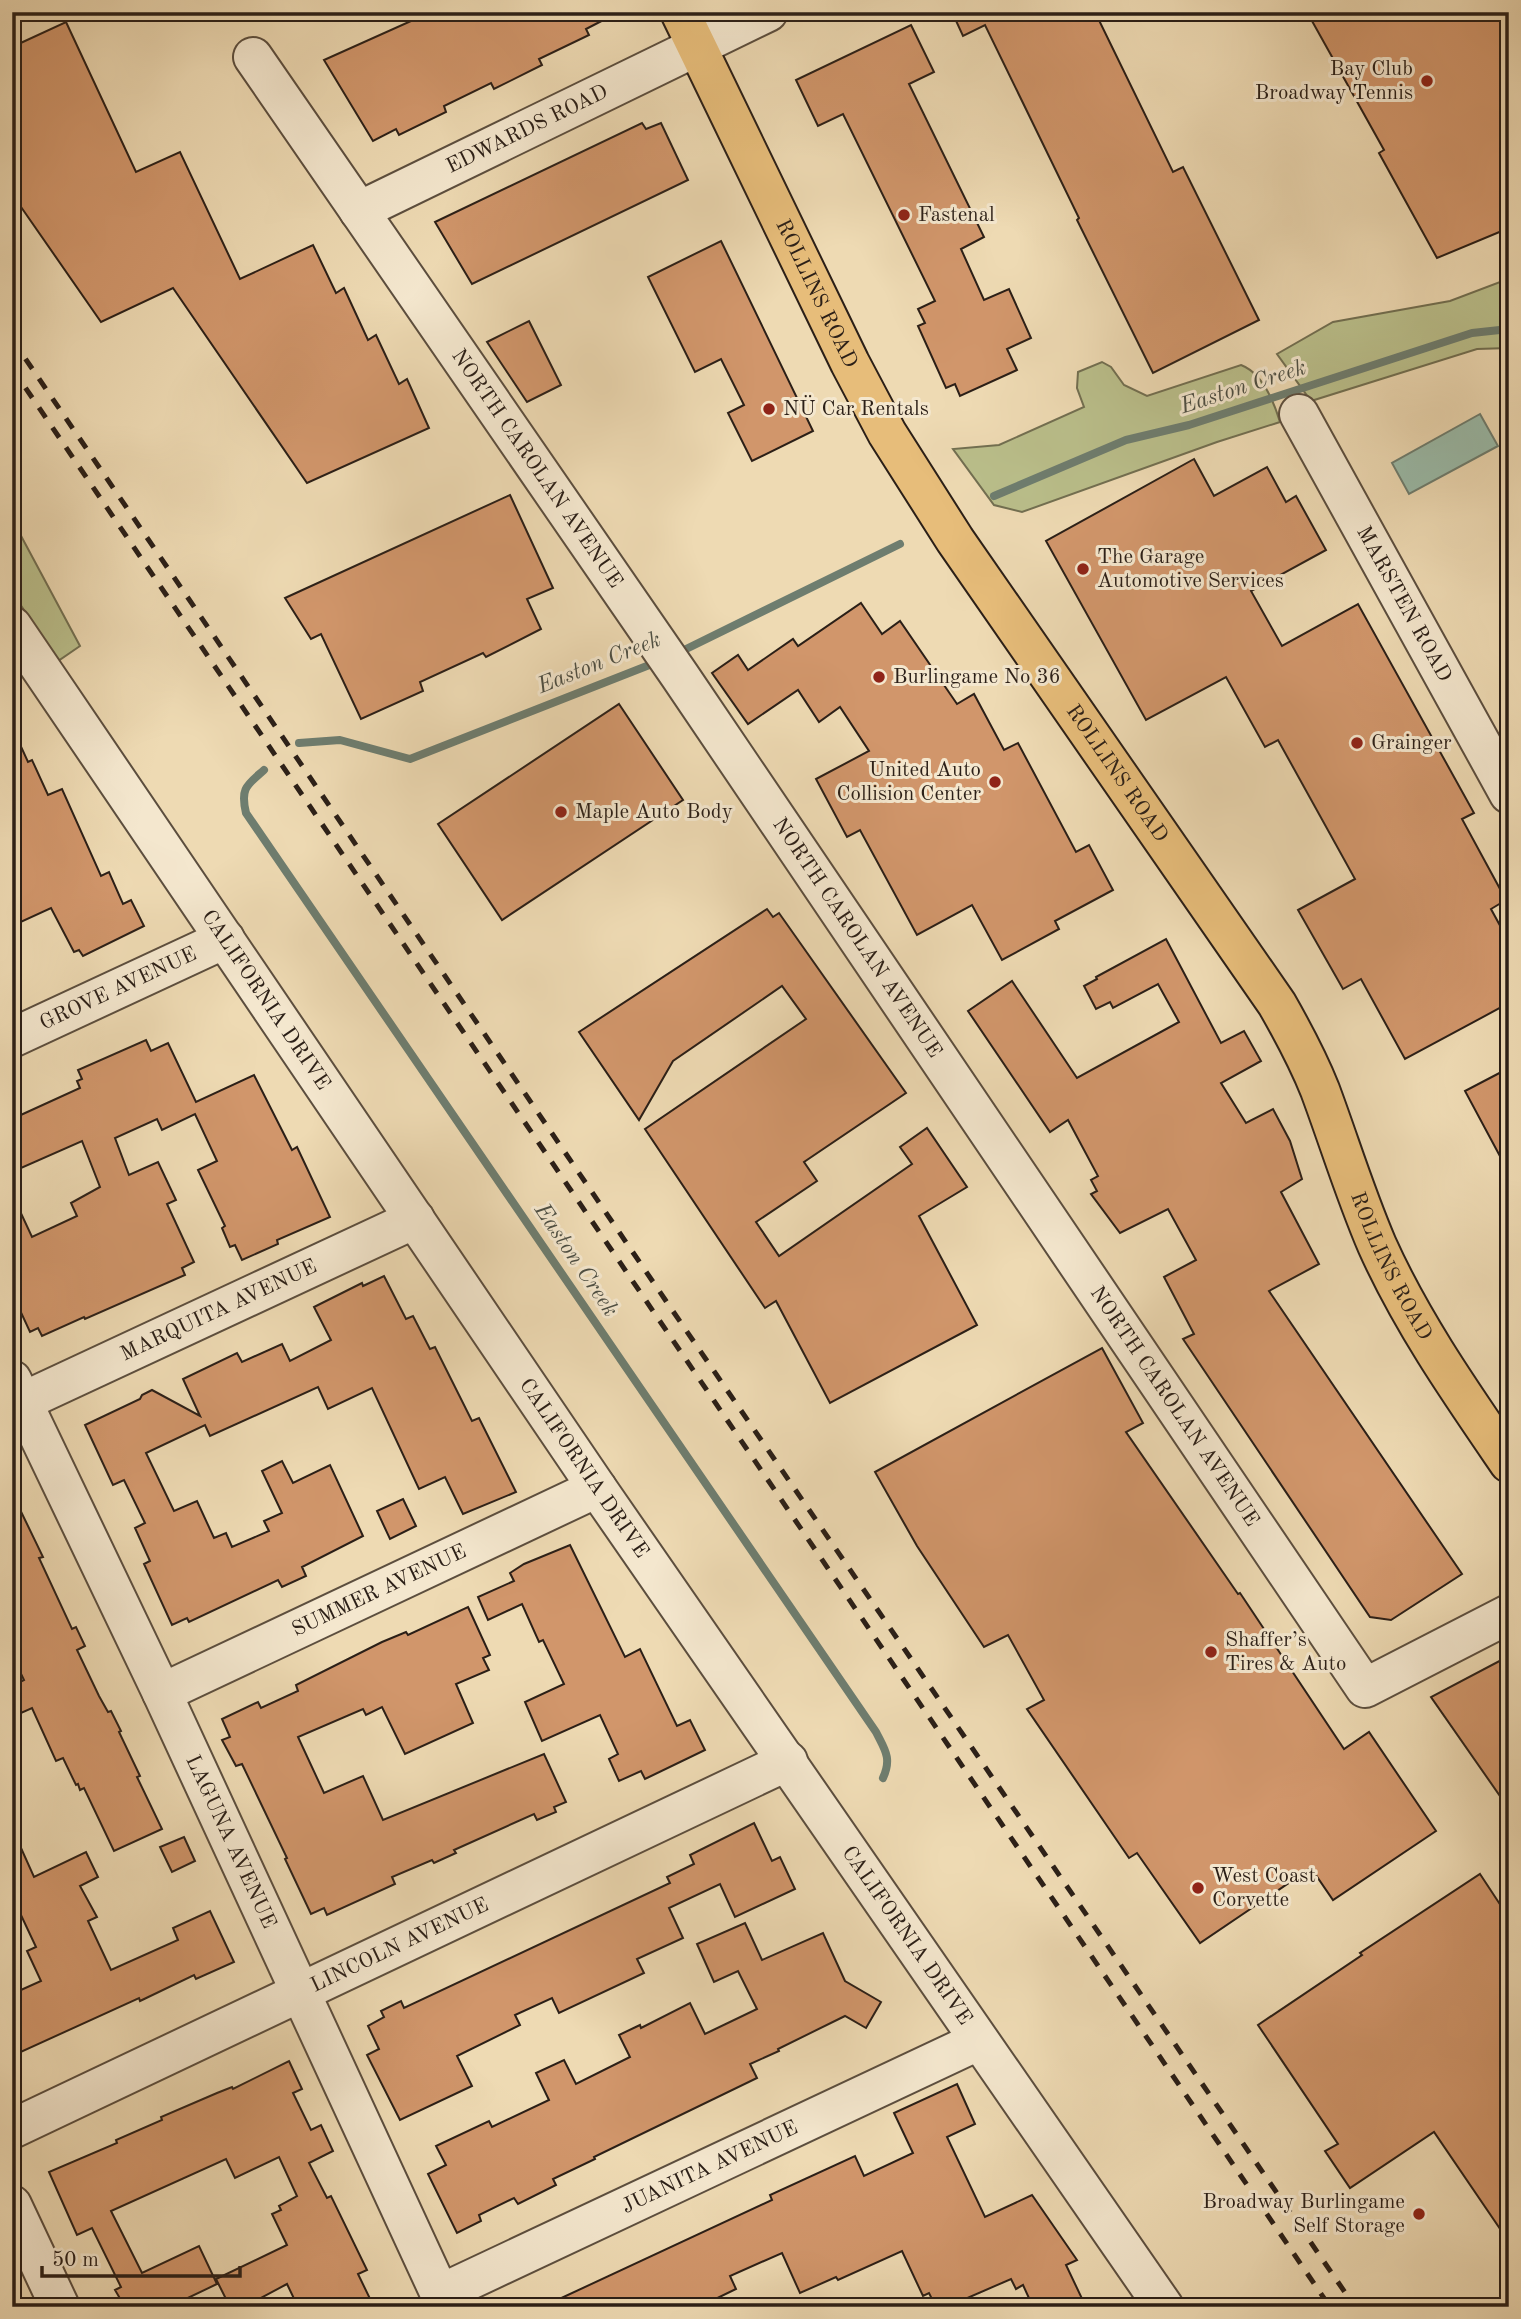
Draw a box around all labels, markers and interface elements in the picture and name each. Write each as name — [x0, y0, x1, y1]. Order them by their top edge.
place label: Bay Club Broadway Tennis — [1255, 59, 1413, 104]
marker: Bay Club Broadway Tennis — [1419, 73, 1435, 89]
street label: EDWARDS ROAD — [443, 81, 611, 177]
place label: Fastenal — [918, 205, 995, 226]
marker: Fastenal — [896, 207, 912, 223]
street label: ROLLINS ROAD — [772, 216, 861, 371]
street label: NORTH CAROLAN AVENUE — [447, 345, 626, 592]
water label: Easton Creek — [1176, 356, 1309, 419]
place label: NÜ Car Rentals — [783, 395, 929, 420]
marker: NÜ Car Rentals — [761, 401, 777, 417]
street label: MARSTEN ROAD — [1353, 523, 1455, 685]
place label: The Garage Automotive Services — [1097, 547, 1284, 592]
marker: The Garage Automotive Services — [1075, 561, 1091, 577]
water label: Easton Creek — [533, 628, 664, 699]
place label: Burlingame No 36 — [893, 667, 1061, 688]
marker: Burlingame No 36 — [871, 669, 887, 685]
street label: ROLLINS ROAD — [1062, 701, 1172, 846]
place label: Grainger — [1371, 733, 1452, 754]
marker: Grainger — [1349, 735, 1365, 751]
place label: United Auto Collision Center — [836, 760, 981, 805]
marker: United Auto Collision Center — [987, 774, 1003, 790]
place label: Maple Auto Body — [575, 802, 733, 823]
marker: Maple Auto Body — [553, 804, 569, 820]
street label: NORTH CAROLAN AVENUE — [769, 814, 946, 1061]
street label: CALIFORNIA DRIVE — [198, 906, 334, 1094]
street label: GROVE AVENUE — [37, 943, 200, 1034]
street label: ROLLINS ROAD — [1347, 1189, 1436, 1344]
water label: Easton Creek — [529, 1198, 622, 1321]
street label: MARQUITA AVENUE — [117, 1256, 320, 1365]
street label: NORTH CAROLAN AVENUE — [1086, 1283, 1263, 1530]
street label: CALIFORNIA DRIVE — [515, 1375, 652, 1562]
street label: SUMMER AVENUE — [289, 1541, 469, 1641]
place label: Shaffer’s Tires & Auto — [1225, 1630, 1346, 1675]
marker: Shaffer’s Tires & Auto — [1203, 1644, 1219, 1660]
street label: LAGUNA AVENUE — [182, 1752, 280, 1932]
street label: CALIFORNIA DRIVE — [838, 1842, 976, 2029]
place label: West Coast Corvette — [1212, 1866, 1316, 1911]
marker: West Coast Corvette — [1190, 1880, 1206, 1896]
street label: LINCOLN AVENUE — [308, 1894, 492, 1996]
street label: JUANITA AVENUE — [618, 2117, 801, 2218]
place label: Broadway Burlingame Self Storage — [1202, 2192, 1405, 2237]
marker: Broadway Burlingame Self Storage — [1411, 2206, 1427, 2222]
scale bar — [42, 2235, 240, 2279]
text: 50 m — [52, 2250, 99, 2271]

